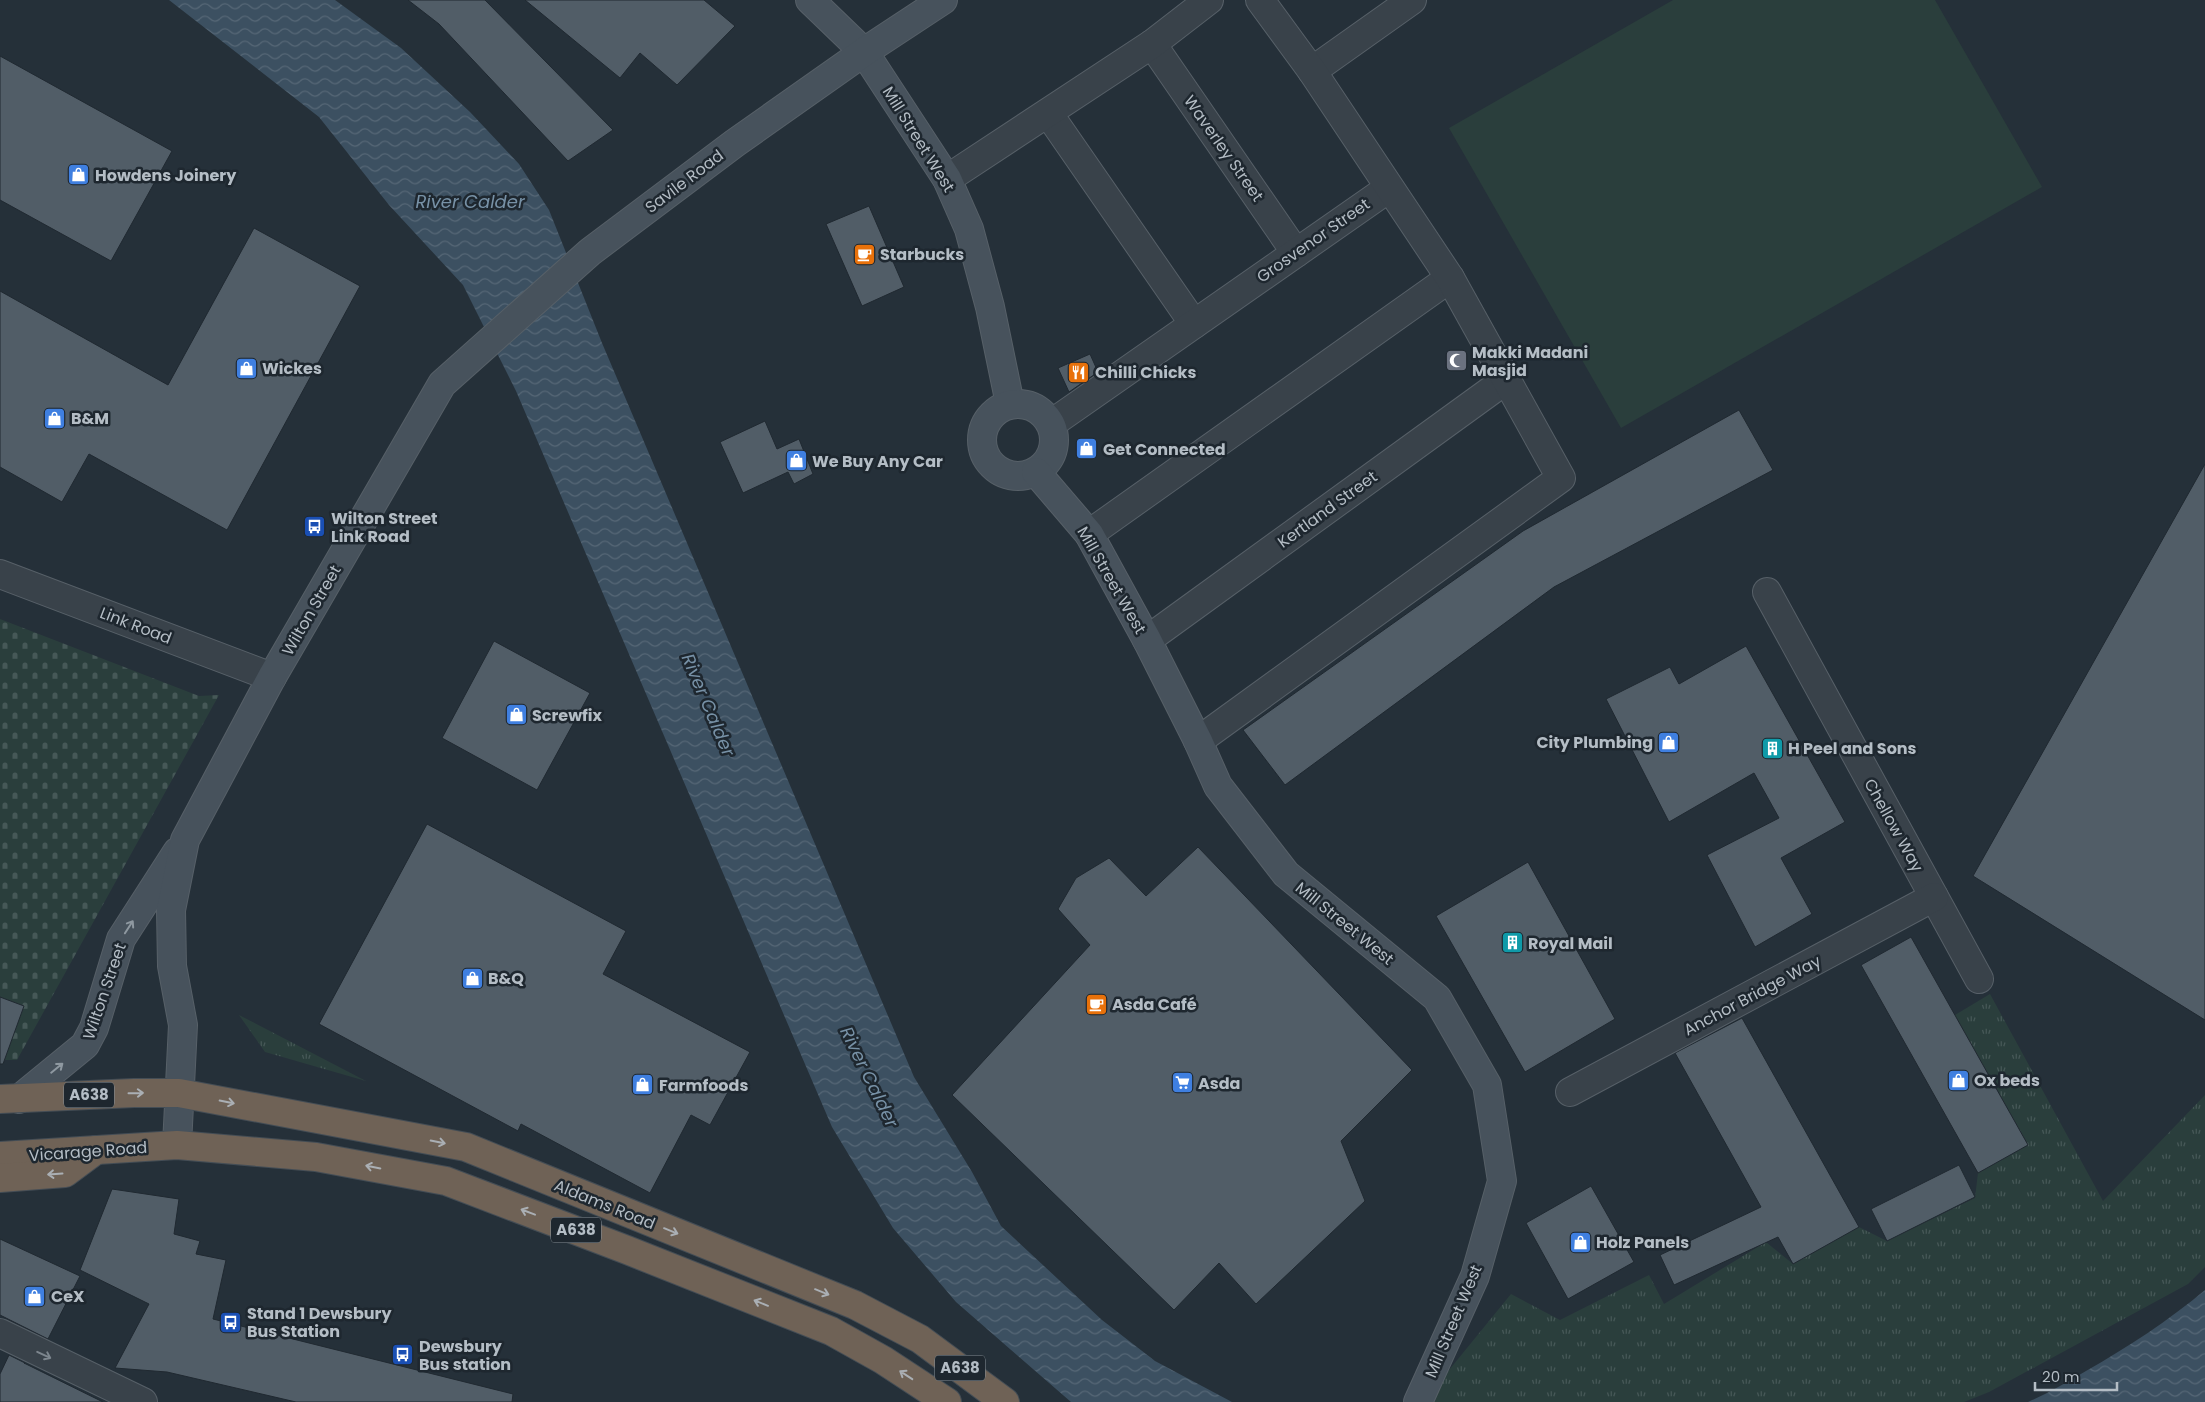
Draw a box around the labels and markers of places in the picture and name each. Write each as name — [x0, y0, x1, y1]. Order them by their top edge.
shop icon: Howdens Joinery — [67, 163, 91, 187]
place label: Howdens Joinery — [95, 164, 237, 187]
cafe icon: Starbucks — [852, 242, 876, 266]
place label: Starbucks — [880, 243, 964, 266]
place label: Makki Madani Masjid — [1472, 341, 1588, 382]
mosque icon: Makki Madani Masjid — [1444, 349, 1468, 373]
shop icon: Wickes — [234, 356, 258, 380]
place label: Wickes — [262, 357, 322, 380]
restaurant icon: Chilli Chicks — [1067, 360, 1091, 384]
place label: Chilli Chicks — [1095, 361, 1197, 384]
shop icon: B&M — [43, 406, 67, 430]
place label: B&M — [71, 407, 109, 430]
shop icon: Get Connected — [1075, 437, 1099, 461]
place label: Get Connected — [1103, 438, 1226, 461]
shop icon: We Buy Any Car — [784, 449, 808, 473]
place label: We Buy Any Car — [812, 450, 943, 473]
place label: Wilton Street Link Road — [331, 507, 438, 548]
bus stop icon: Wilton Street Link Road — [303, 515, 327, 539]
shop icon: Screwfix — [504, 703, 528, 727]
place label: Screwfix — [532, 704, 603, 727]
shop icon: City Plumbing — [1657, 730, 1681, 754]
place label: City Plumbing — [1536, 731, 1653, 754]
building icon: H Peel and Sons — [1760, 736, 1784, 760]
place label: H Peel and Sons — [1788, 737, 1917, 760]
building icon: Royal Mail — [1500, 931, 1524, 955]
place label: Royal Mail — [1528, 932, 1613, 955]
shop icon: B&Q — [460, 966, 484, 990]
place label: B&Q — [488, 967, 524, 990]
cafe icon: Asda Café — [1084, 992, 1108, 1016]
place label: Asda Café — [1112, 993, 1197, 1016]
shop icon: Ox beds — [1946, 1068, 1970, 1092]
place label: Ox beds — [1974, 1069, 2040, 1092]
supermarket icon: Asda — [1170, 1071, 1194, 1095]
place label: Asda — [1198, 1072, 1240, 1095]
shop icon: Farmfoods — [631, 1073, 655, 1097]
place label: Farmfoods — [659, 1074, 748, 1097]
shop icon: Holz Panels — [1568, 1230, 1592, 1254]
place label: Holz Panels — [1596, 1231, 1689, 1254]
shop icon: CeX — [23, 1284, 47, 1308]
place label: CeX — [51, 1285, 85, 1308]
place label: Stand 1 Dewsbury Bus Station — [247, 1302, 392, 1343]
bus stop icon: Stand 1 Dewsbury Bus Station — [219, 1310, 243, 1334]
place label: Dewsbury Bus station — [419, 1335, 511, 1376]
bus stop icon: Dewsbury Bus station — [391, 1343, 415, 1367]

